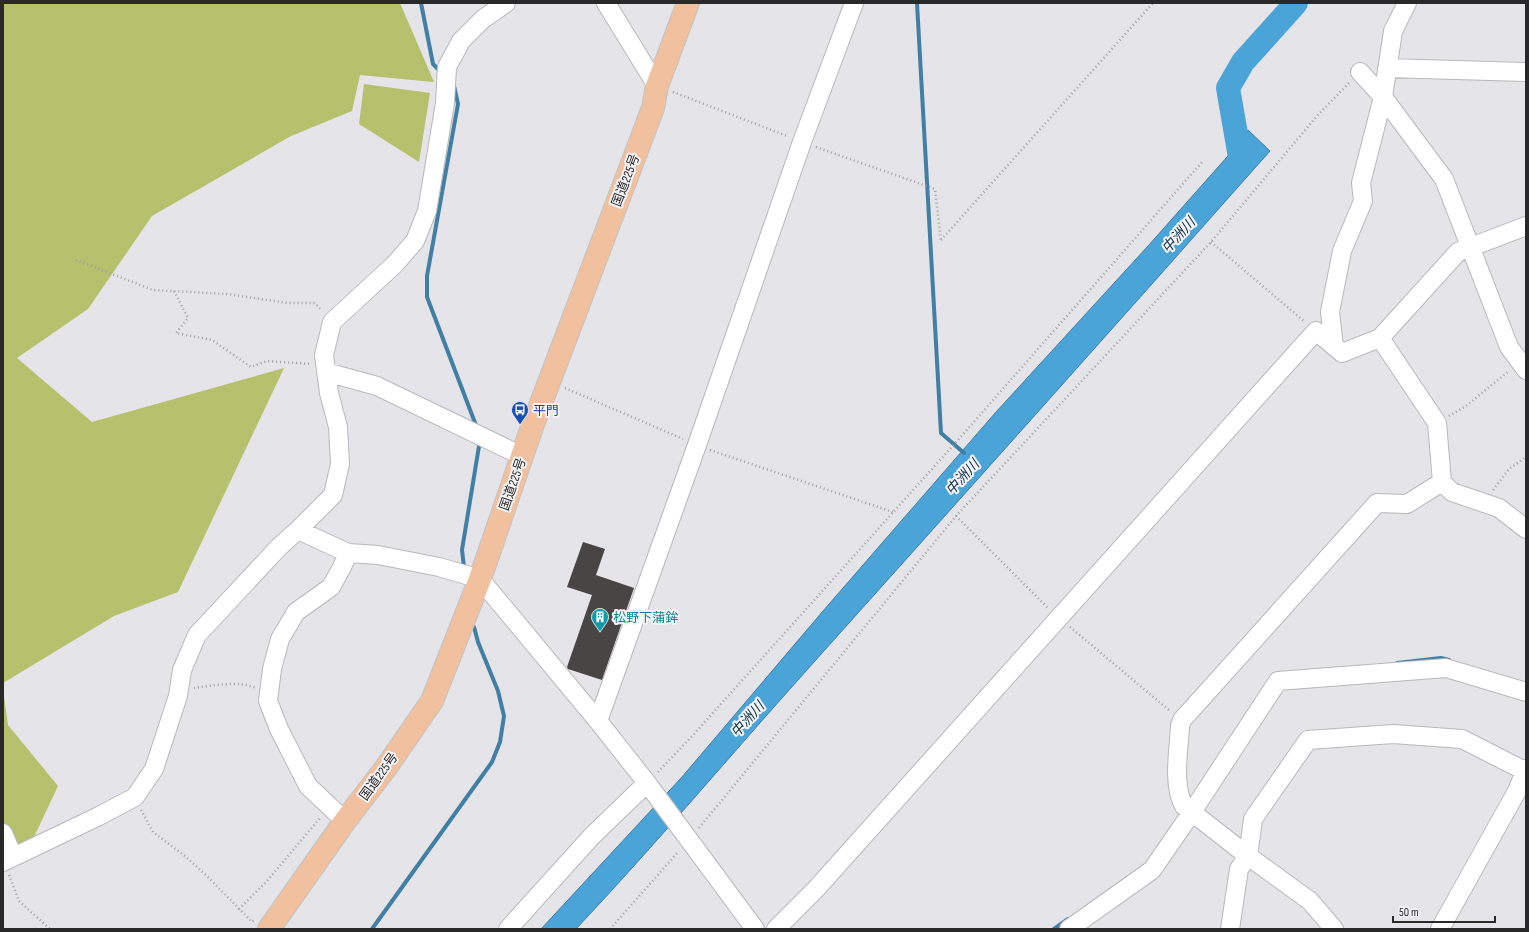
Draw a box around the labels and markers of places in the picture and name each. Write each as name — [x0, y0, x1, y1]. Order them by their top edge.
bus stop icon: 平門 — [510, 400, 530, 425]
place label: 平門 — [533, 403, 559, 419]
building icon: 松野下蒲鉾 — [590, 607, 610, 632]
place label: 松野下蒲鉾 — [613, 610, 678, 626]

